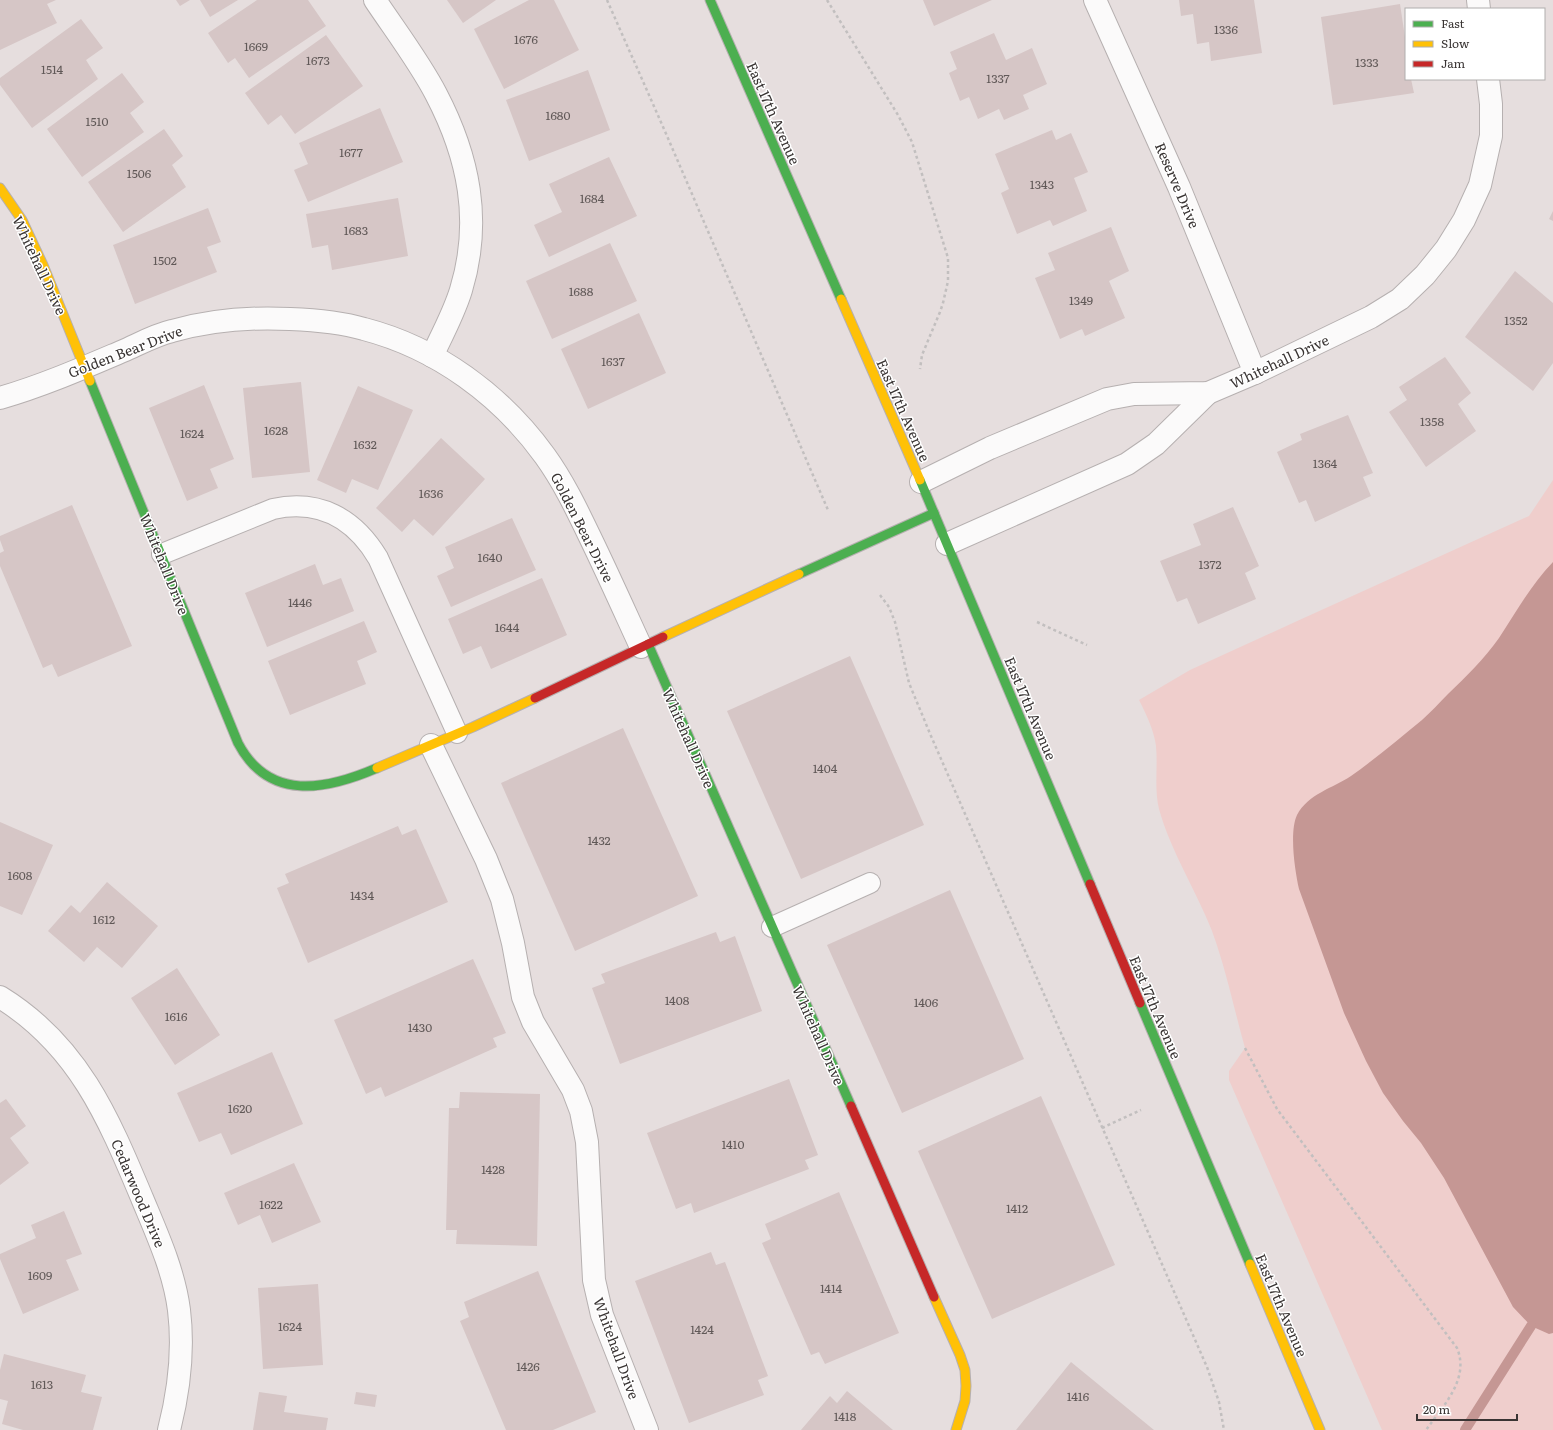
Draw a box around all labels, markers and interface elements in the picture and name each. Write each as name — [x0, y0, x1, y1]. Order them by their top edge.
legend — [1405, 8, 1545, 80]
text: Fast — [1441, 14, 1465, 32]
house number: 1336 — [1214, 20, 1239, 38]
house number: 1676 — [514, 30, 538, 48]
text: Slow — [1441, 34, 1470, 52]
house number: 1669 — [244, 37, 268, 55]
house number: 1673 — [306, 51, 330, 69]
house number: 1333 — [1355, 53, 1379, 71]
text: Jam — [1441, 54, 1466, 72]
street label: East 17th Avenue — [742, 59, 806, 167]
house number: 1514 — [41, 60, 63, 78]
house number: 1337 — [986, 69, 1010, 87]
house number: 1680 — [546, 106, 570, 124]
house number: 1510 — [86, 112, 108, 130]
street label: Reserve Drive — [1151, 139, 1205, 231]
house number: 1677 — [339, 143, 363, 161]
house number: 1506 — [127, 164, 152, 182]
house number: 1343 — [1030, 175, 1054, 193]
house number: 1684 — [580, 189, 605, 207]
street label: Whitehall Drive — [8, 212, 72, 318]
house number: 1683 — [344, 221, 368, 239]
house number: 1502 — [153, 251, 177, 269]
house number: 1688 — [569, 282, 594, 300]
house number: 1349 — [1069, 291, 1093, 309]
house number: 1352 — [1504, 311, 1528, 329]
street label: Golden Bear Drive — [65, 320, 185, 382]
street label: Whitehall Drive — [1226, 329, 1332, 393]
house number: 1637 — [601, 352, 625, 370]
street label: East 17th Avenue — [872, 356, 936, 464]
house number: 1358 — [1420, 412, 1444, 430]
house number: 1628 — [264, 421, 288, 439]
house number: 1624 — [180, 424, 204, 442]
house number: 1632 — [353, 435, 377, 453]
house number: 1364 — [1313, 454, 1338, 472]
street label: Golden Bear Drive — [547, 469, 619, 585]
house number: 1636 — [419, 484, 444, 502]
street label: Whitehall Drive — [136, 511, 194, 617]
house number: 1640 — [478, 548, 502, 566]
house number: 1372 — [1198, 555, 1222, 573]
house number: 1446 — [288, 593, 313, 611]
house number: 1644 — [495, 618, 520, 636]
street label: East 17th Avenue — [1000, 653, 1062, 763]
street label: Whitehall Drive — [658, 685, 720, 791]
house number: 1404 — [813, 759, 838, 777]
house number: 1432 — [587, 831, 611, 849]
house number: 1608 — [8, 866, 33, 884]
house number: 1434 — [350, 886, 374, 904]
house number: 1612 — [93, 910, 115, 928]
street label: East 17th Avenue — [1125, 952, 1187, 1062]
street label: Whitehall Drive — [788, 982, 850, 1088]
house number: 1408 — [665, 991, 690, 1009]
house number: 1406 — [914, 993, 939, 1011]
house number: 1616 — [165, 1007, 188, 1025]
house number: 1430 — [408, 1018, 432, 1036]
house number: 1620 — [228, 1099, 252, 1117]
house number: 1410 — [722, 1135, 744, 1153]
street label: Cedarwood Drive — [107, 1136, 171, 1250]
house number: 1428 — [481, 1160, 505, 1178]
house number: 1622 — [259, 1195, 283, 1213]
house number: 1412 — [1006, 1199, 1028, 1217]
street label: East 17th Avenue — [1251, 1250, 1313, 1360]
house number: 1609 — [28, 1266, 52, 1284]
house number: 1414 — [820, 1279, 842, 1297]
street label: Whitehall Drive — [589, 1294, 645, 1402]
house number: 1624 — [278, 1317, 302, 1335]
house number: 1424 — [690, 1320, 714, 1338]
house number: 1426 — [516, 1357, 540, 1375]
house number: 1613 — [31, 1375, 53, 1393]
house number: 1416 — [1067, 1387, 1090, 1405]
scale bar — [1417, 1396, 1517, 1422]
text: 20 m — [1423, 1400, 1450, 1418]
house number: 1418 — [834, 1407, 857, 1425]

